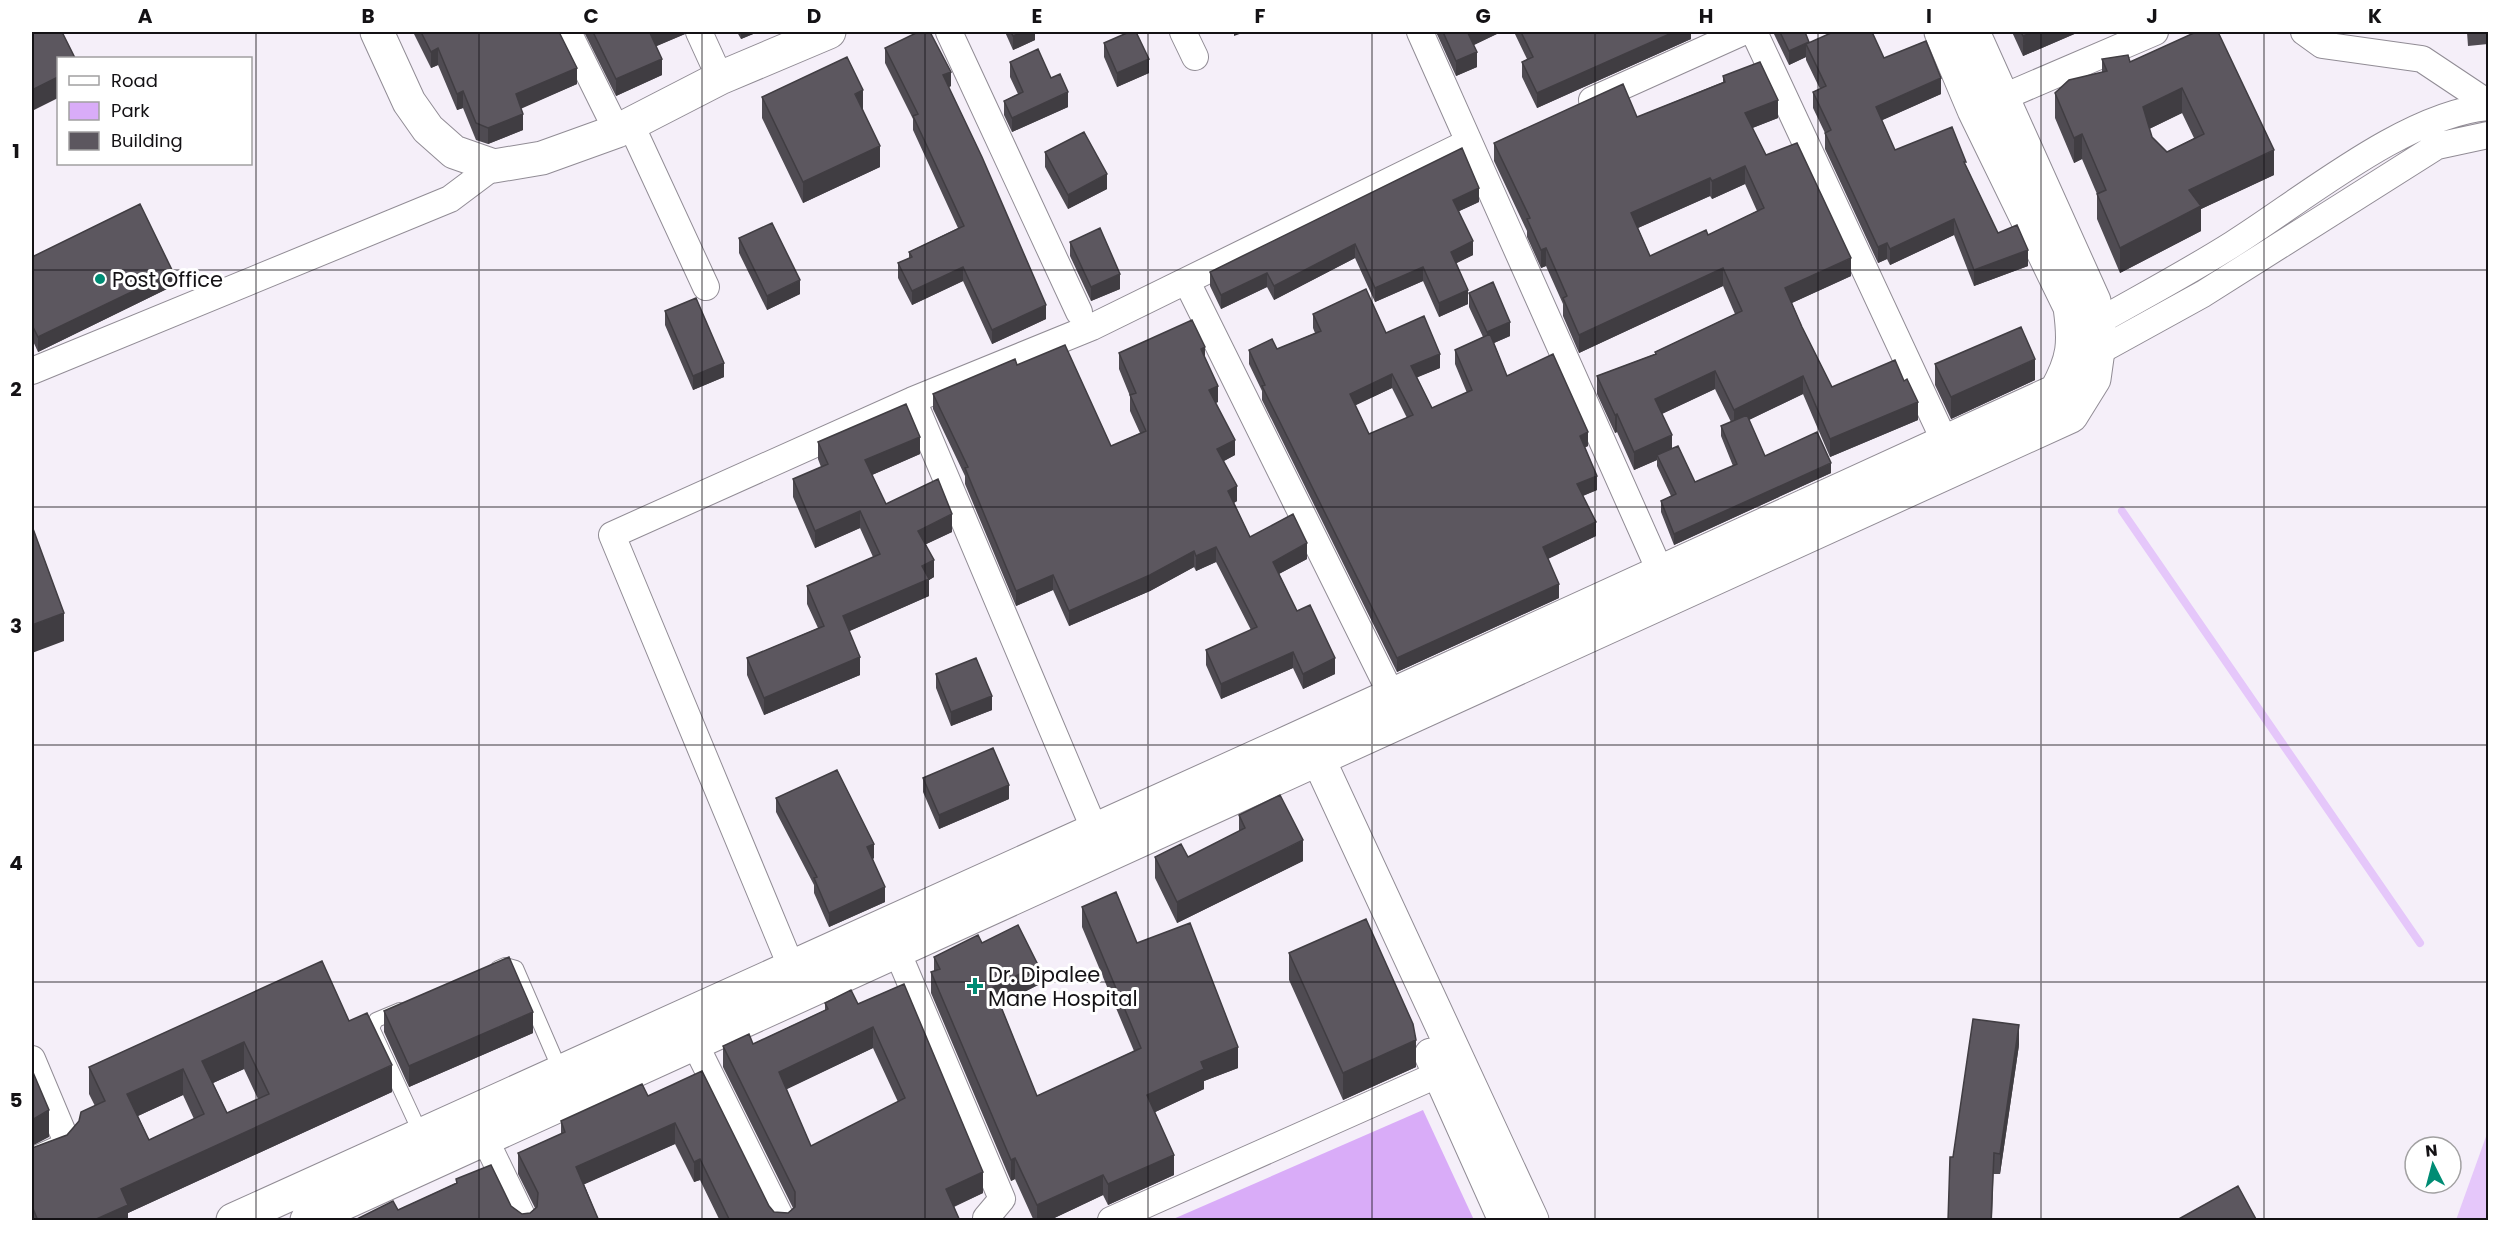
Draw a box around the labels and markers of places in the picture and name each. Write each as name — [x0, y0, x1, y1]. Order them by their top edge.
place label: Post Office — [112, 265, 223, 294]
marker: Post Office — [93, 272, 107, 286]
place label: Dr. Dipalee Mane Hospital — [988, 960, 1138, 1013]
marker: Dr. Dipalee Mane Hospital — [966, 977, 984, 995]

